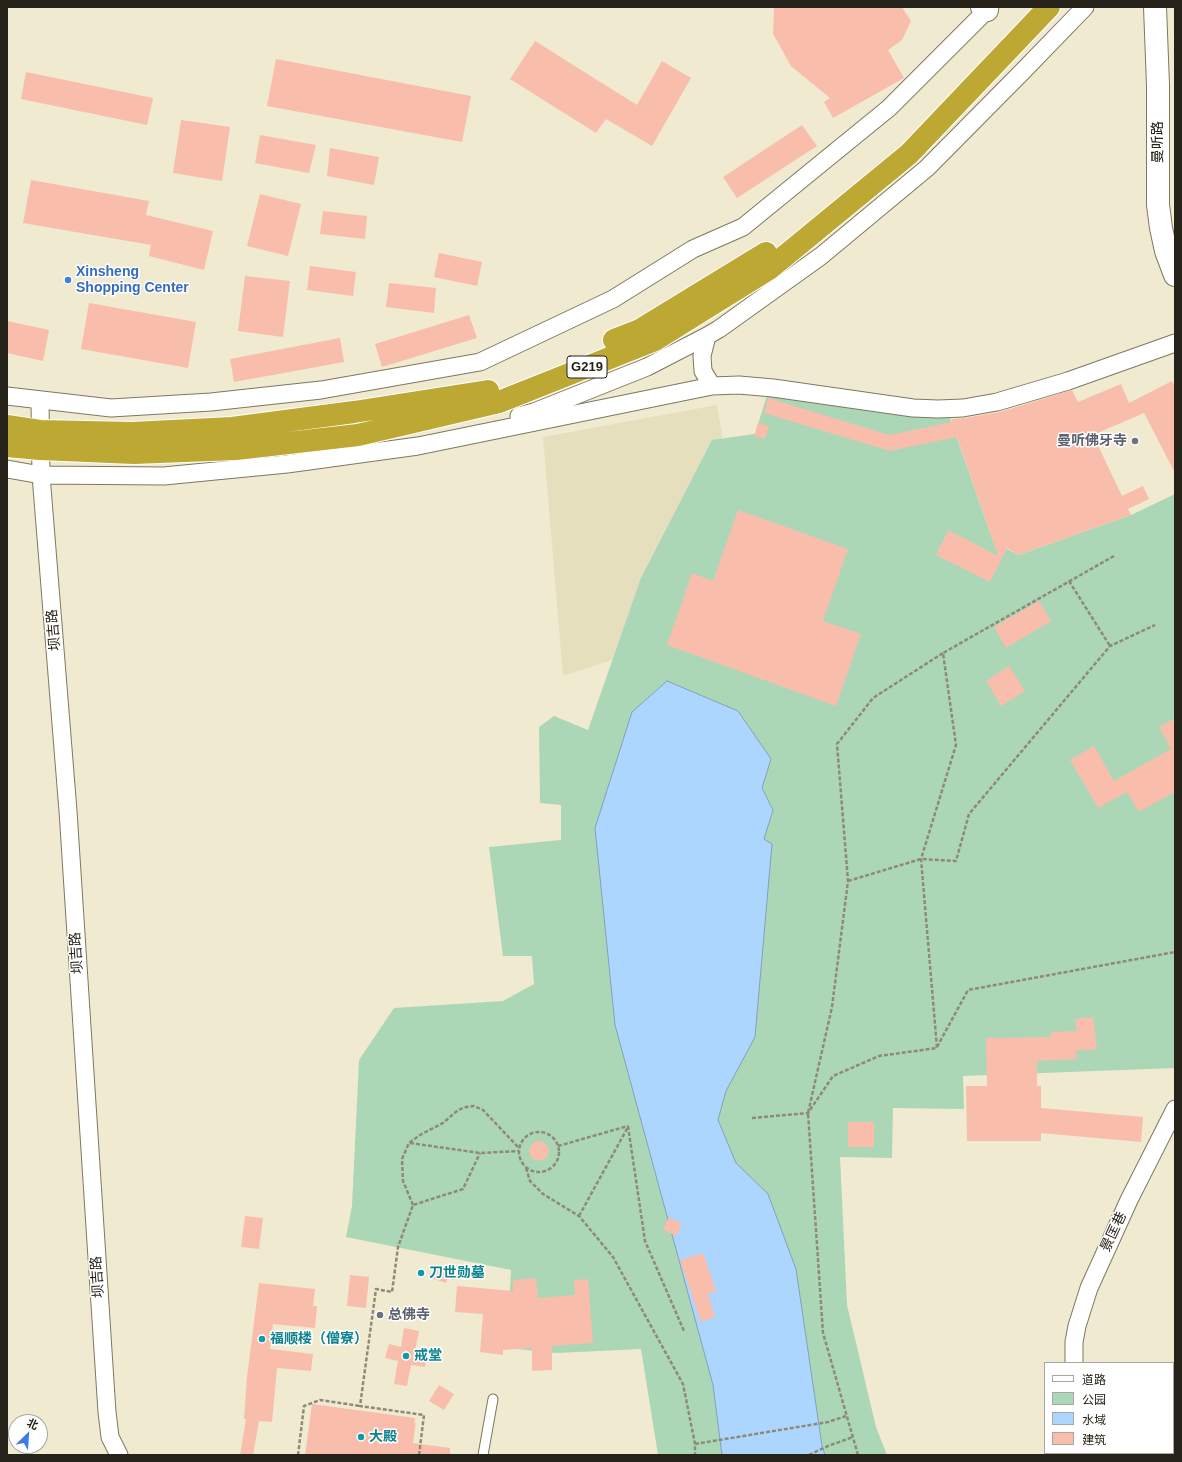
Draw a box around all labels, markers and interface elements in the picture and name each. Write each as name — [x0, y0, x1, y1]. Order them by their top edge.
street label: 曼听路 — [1150, 121, 1166, 163]
place label: Xinsheng Shopping Center — [76, 264, 189, 296]
marker: Xinsheng Shopping Center — [63, 275, 73, 285]
road number: G219 — [567, 356, 607, 378]
place label: 曼听佛牙寺 — [1057, 433, 1127, 449]
marker: 曼听佛牙寺 — [1130, 436, 1140, 446]
street label: 坝吉路 — [44, 608, 64, 652]
street label: 坝吉路 — [67, 931, 87, 975]
street label: 景匡巷 — [1098, 1209, 1130, 1255]
street label: 坝吉路 — [88, 1255, 108, 1299]
place label: 刀世勋墓 — [429, 1265, 485, 1281]
marker: 刀世勋墓 — [416, 1268, 426, 1278]
place label: 总佛寺 — [388, 1307, 430, 1323]
marker: 总佛寺 — [375, 1310, 385, 1320]
place label: 福顺楼（僧寮） — [270, 1331, 368, 1347]
marker: 福顺楼（僧寮） — [257, 1334, 267, 1344]
place label: 戒堂 — [414, 1348, 442, 1364]
marker: 戒堂 — [401, 1351, 411, 1361]
legend — [1044, 1362, 1174, 1454]
text: 道路 — [1082, 1373, 1106, 1387]
text: 公园 — [1082, 1393, 1106, 1407]
text: 水域 — [1082, 1413, 1106, 1427]
north arrow — [8, 1414, 48, 1454]
text: 北 — [25, 1416, 40, 1432]
place label: 大殿 — [369, 1429, 397, 1445]
marker: 大殿 — [356, 1432, 366, 1442]
text: 建筑 — [1082, 1433, 1106, 1447]

